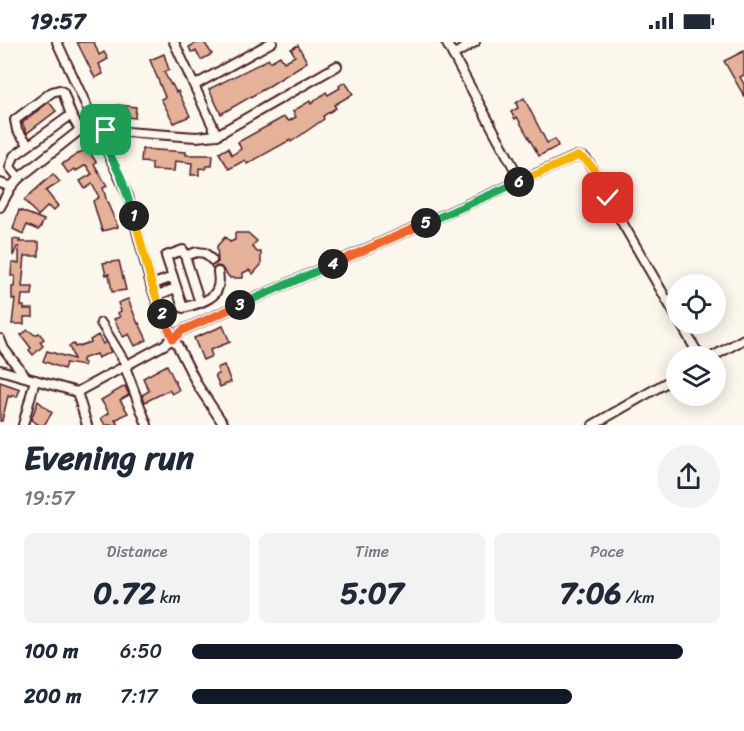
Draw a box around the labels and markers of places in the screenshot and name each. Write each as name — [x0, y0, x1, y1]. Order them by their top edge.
pin — [80, 104, 131, 155]
pin: 6 — [504, 167, 534, 197]
pin — [582, 172, 633, 223]
pin: 1 — [119, 201, 149, 231]
pin: 5 — [411, 208, 441, 238]
pin: 4 — [318, 249, 348, 279]
pin: 3 — [225, 290, 255, 320]
pin: 2 — [147, 299, 177, 329]

